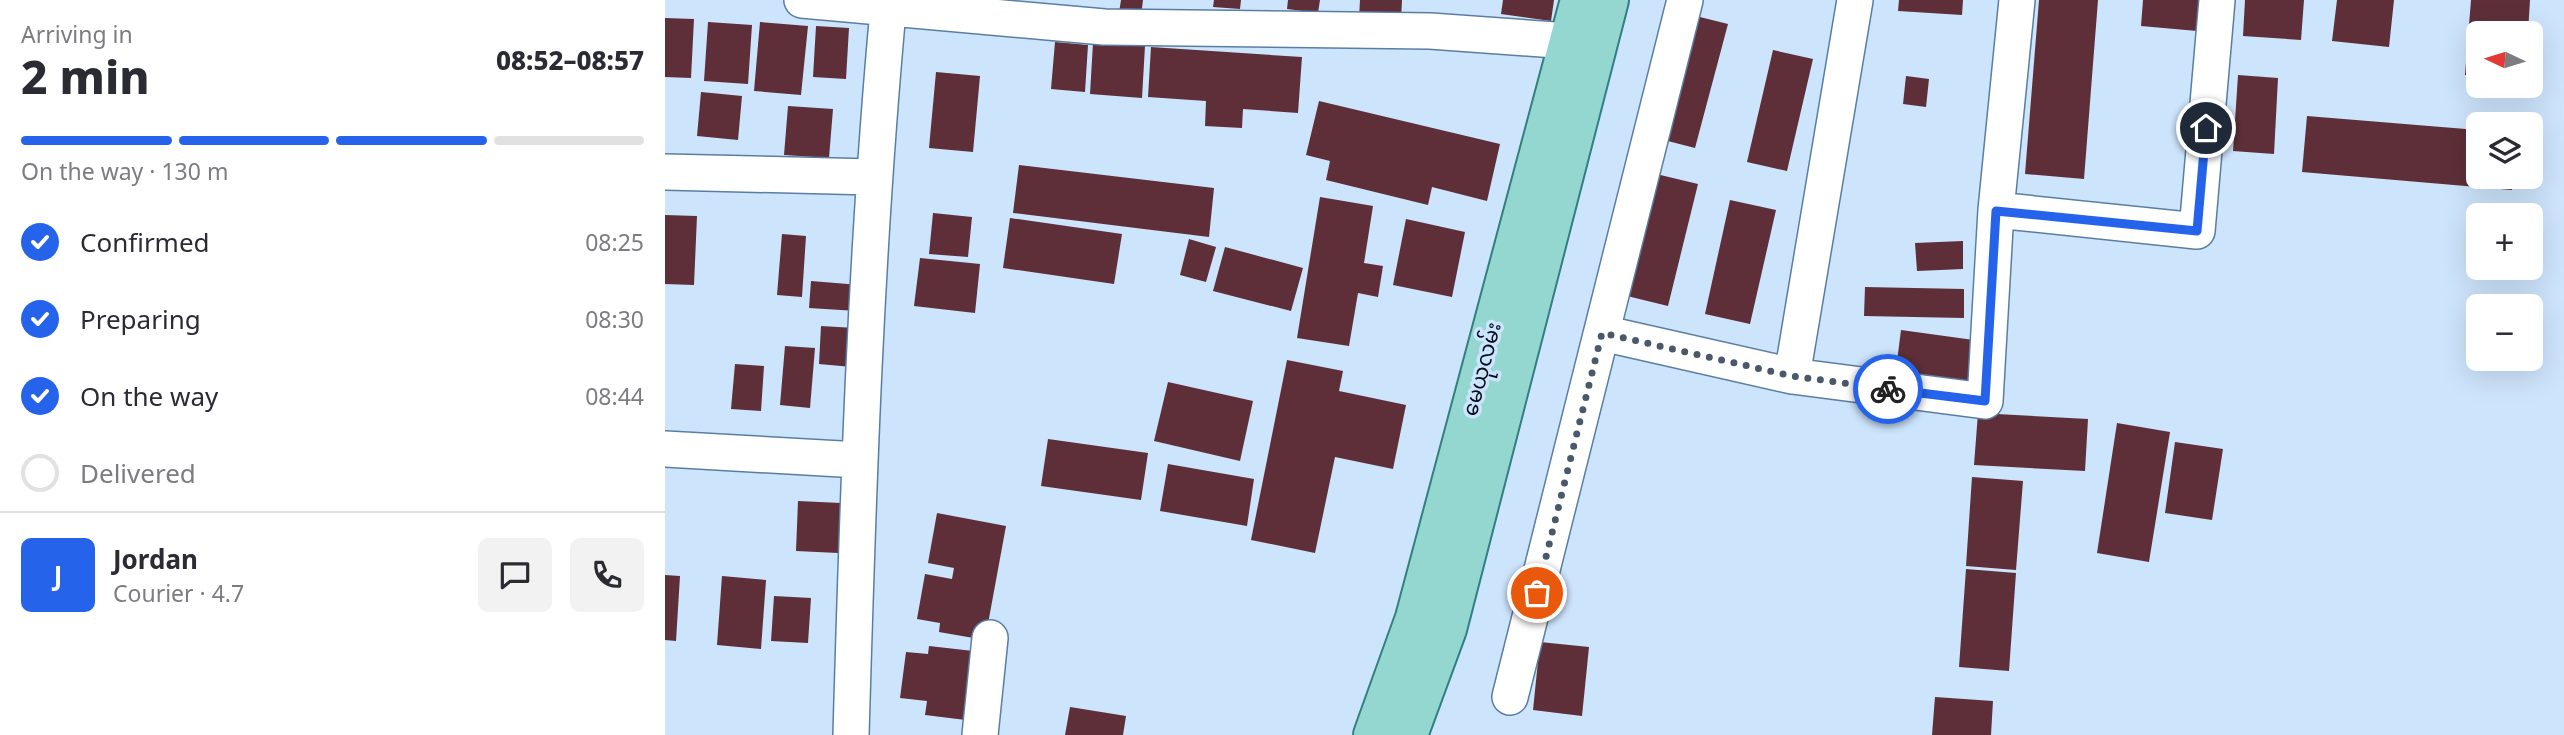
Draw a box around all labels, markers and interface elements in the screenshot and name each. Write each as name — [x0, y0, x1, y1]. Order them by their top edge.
text: Arriving in — [21, 18, 133, 50]
north arrow — [2466, 21, 2543, 98]
map controls — [2466, 21, 2543, 371]
text: 08:52–08:57 — [496, 42, 644, 78]
text: 2 min — [21, 45, 150, 107]
pin — [2176, 98, 2236, 158]
icon: home — [2187, 109, 2225, 147]
button: layers — [2466, 112, 2543, 189]
text: On the way · 130 m — [21, 155, 228, 187]
button: + — [2466, 203, 2543, 280]
icon: check — [21, 223, 59, 261]
text: Confirmed — [80, 224, 210, 260]
text: 08:25 — [585, 226, 644, 258]
button: − — [2466, 294, 2543, 371]
icon: check — [21, 300, 59, 338]
text: Preparing — [80, 301, 201, 337]
text: 08:30 — [585, 303, 644, 335]
street label: မေယုလမ်း — [1454, 319, 1511, 420]
courier — [1853, 354, 1923, 424]
icon: bike — [1869, 370, 1907, 408]
icon: check — [21, 377, 59, 415]
text: On the way — [80, 378, 218, 414]
text: 08:44 — [585, 380, 644, 412]
text: Delivered — [80, 455, 196, 491]
button: chat — [478, 538, 552, 612]
button: phone — [570, 538, 644, 612]
text: Jordan — [113, 541, 198, 577]
text: J — [54, 557, 62, 593]
pin — [1507, 563, 1567, 623]
icon: bag — [1518, 574, 1556, 612]
text: Courier · 4.7 — [113, 577, 244, 609]

